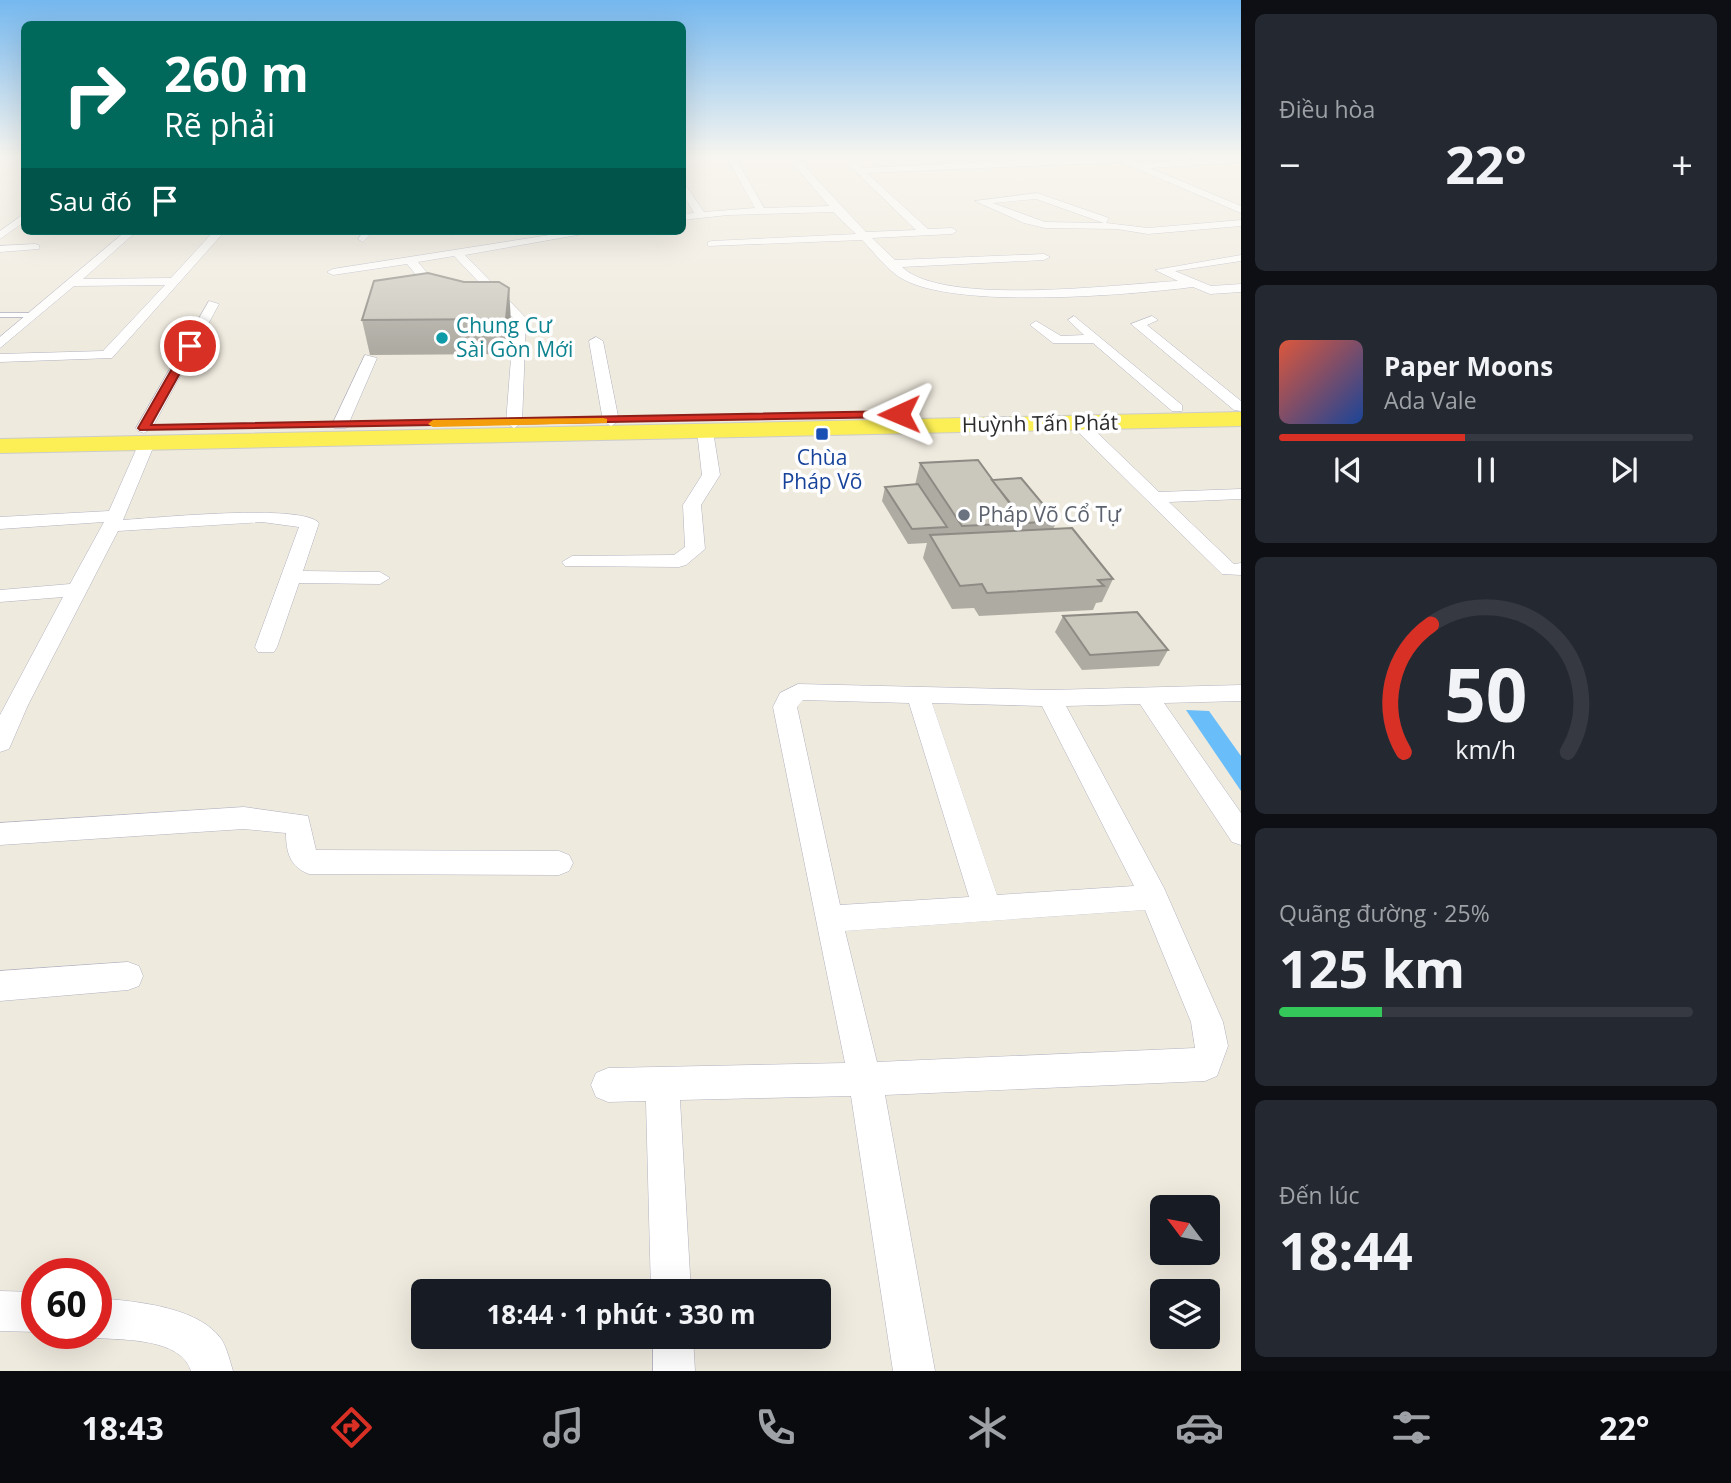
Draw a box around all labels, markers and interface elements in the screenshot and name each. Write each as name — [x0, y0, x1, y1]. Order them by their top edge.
text: 260 m — [164, 40, 309, 106]
icon: right — [49, 49, 140, 140]
text: Điều hòa — [1279, 93, 1375, 125]
text: Rẽ phải — [164, 103, 275, 146]
text: 22° — [1445, 128, 1527, 199]
text: − — [1279, 138, 1301, 190]
text: + — [1671, 138, 1693, 190]
icon: arrive — [146, 182, 184, 220]
text: Sau đó — [49, 183, 132, 219]
place label: Chung Cư Sài Gòn Mới — [456, 311, 573, 363]
pin — [160, 316, 220, 376]
icon: arrive — [171, 327, 209, 365]
marker: Chung Cư Sài Gòn Mới — [434, 330, 450, 346]
text: Paper Moons — [1384, 348, 1553, 384]
position arrow — [862, 377, 936, 451]
text: Ada Vale — [1384, 384, 1477, 416]
street label: Huỳnh Tấn Phát — [962, 408, 1118, 438]
marker: Chùa Pháp Võ — [814, 426, 830, 442]
place label: Chùa Pháp Võ — [782, 443, 862, 495]
icon: previous — [1329, 451, 1367, 489]
icon: pause — [1467, 451, 1505, 489]
icon: next — [1605, 451, 1643, 489]
place label: Pháp Võ Cổ Tự — [978, 500, 1122, 528]
marker: Pháp Võ Cổ Tự — [956, 507, 972, 523]
text: 50 — [1444, 644, 1528, 743]
text: km/h — [1456, 731, 1516, 765]
text: Quãng đường · 25% — [1279, 897, 1490, 929]
text: 125 km — [1279, 932, 1465, 1003]
text: Đến lúc — [1279, 1179, 1360, 1211]
north arrow — [1150, 1195, 1220, 1265]
map controls — [1150, 1195, 1220, 1349]
text: 18:44 — [1279, 1214, 1413, 1285]
speed limit sign: 60 — [21, 1258, 112, 1349]
button: layers — [1150, 1279, 1220, 1349]
text: 18:44 · 1 phút · 330 m — [486, 1296, 756, 1332]
icon: directions — [327, 1403, 376, 1452]
icon: music — [539, 1403, 588, 1452]
icon: phone — [751, 1403, 800, 1452]
icon: climate — [963, 1403, 1012, 1452]
icon: car — [1175, 1403, 1224, 1452]
icon: filters — [1387, 1403, 1436, 1452]
text: 18:43 — [82, 1406, 164, 1449]
text: 22° — [1599, 1406, 1649, 1449]

